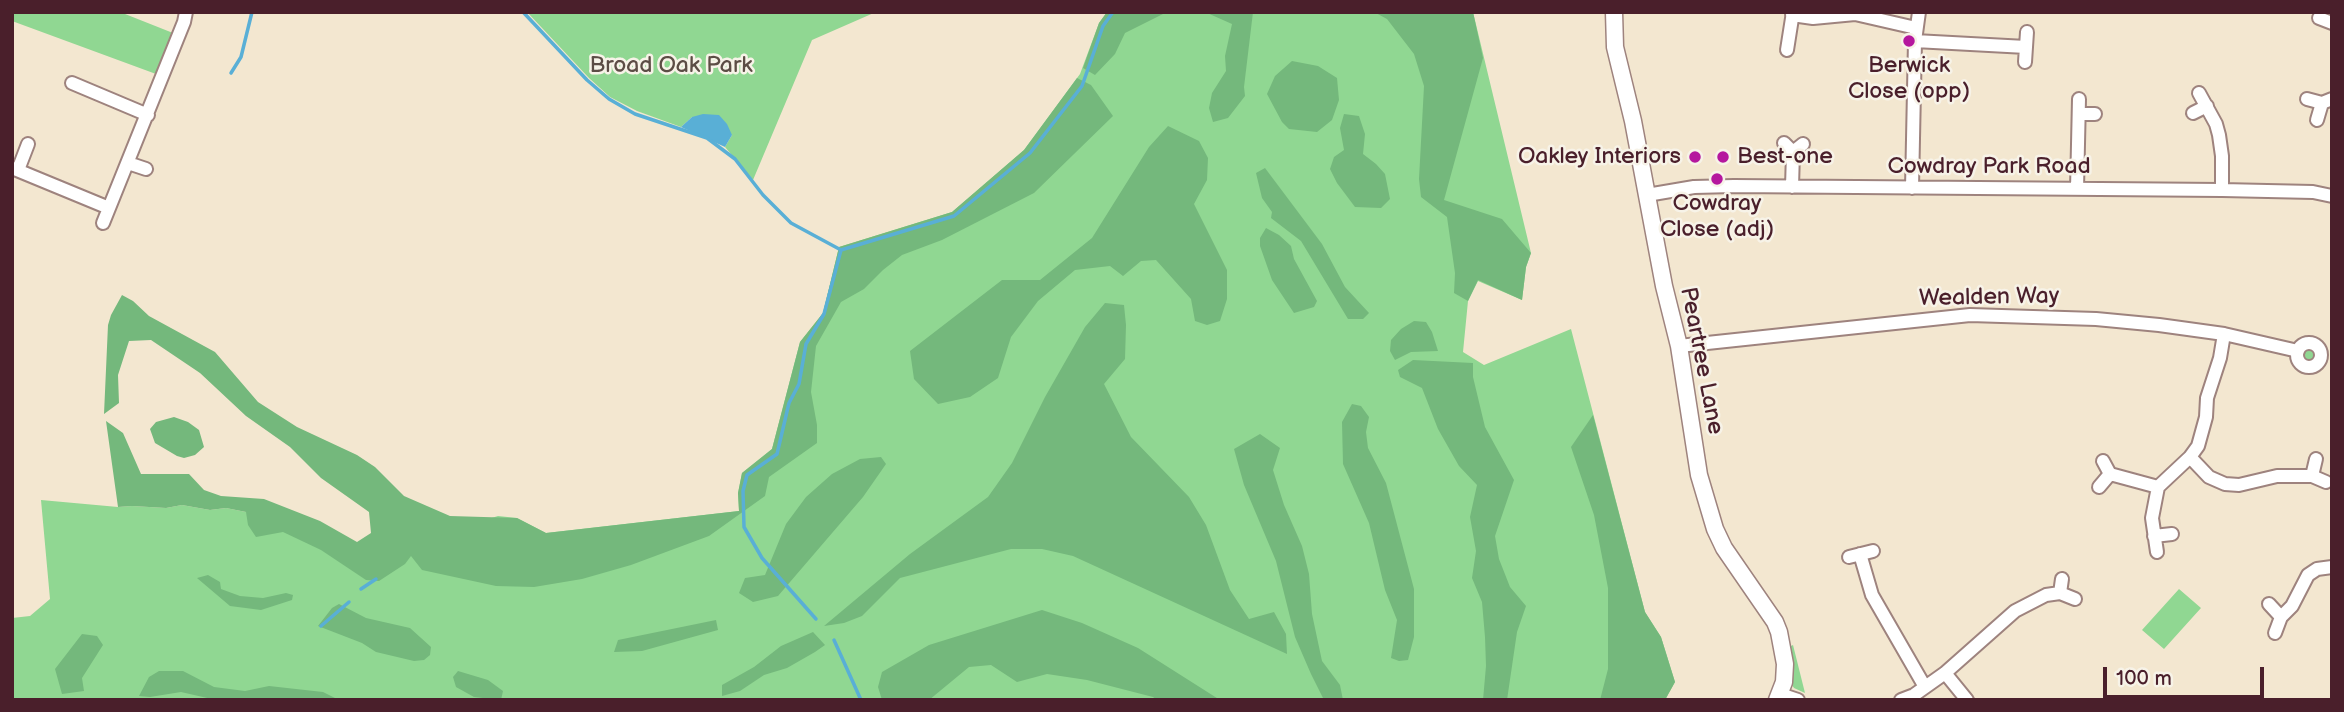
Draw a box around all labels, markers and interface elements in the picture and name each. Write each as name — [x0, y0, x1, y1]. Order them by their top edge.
marker: Berwick Close (opp) — [1901, 33, 1917, 49]
park label: Broad Oak Park — [590, 52, 752, 80]
place label: Berwick Close (opp) — [1848, 52, 1970, 106]
place label: Oakley Interiors — [1518, 143, 1681, 171]
place label: Best-one — [1737, 143, 1833, 171]
marker: Oakley Interiors — [1687, 149, 1703, 165]
marker: Best-one — [1715, 149, 1731, 165]
street label: Cowdray Park Road — [1887, 153, 2091, 181]
marker: Cowdray Close (adj) — [1709, 171, 1725, 187]
place label: Cowdray Close (adj) — [1660, 190, 1774, 244]
street label: Wealden Way — [1919, 283, 2059, 313]
street label: Peartree Lane — [1673, 285, 1729, 437]
scale bar — [2106, 652, 2267, 696]
text: 100 m — [2116, 666, 2172, 691]

